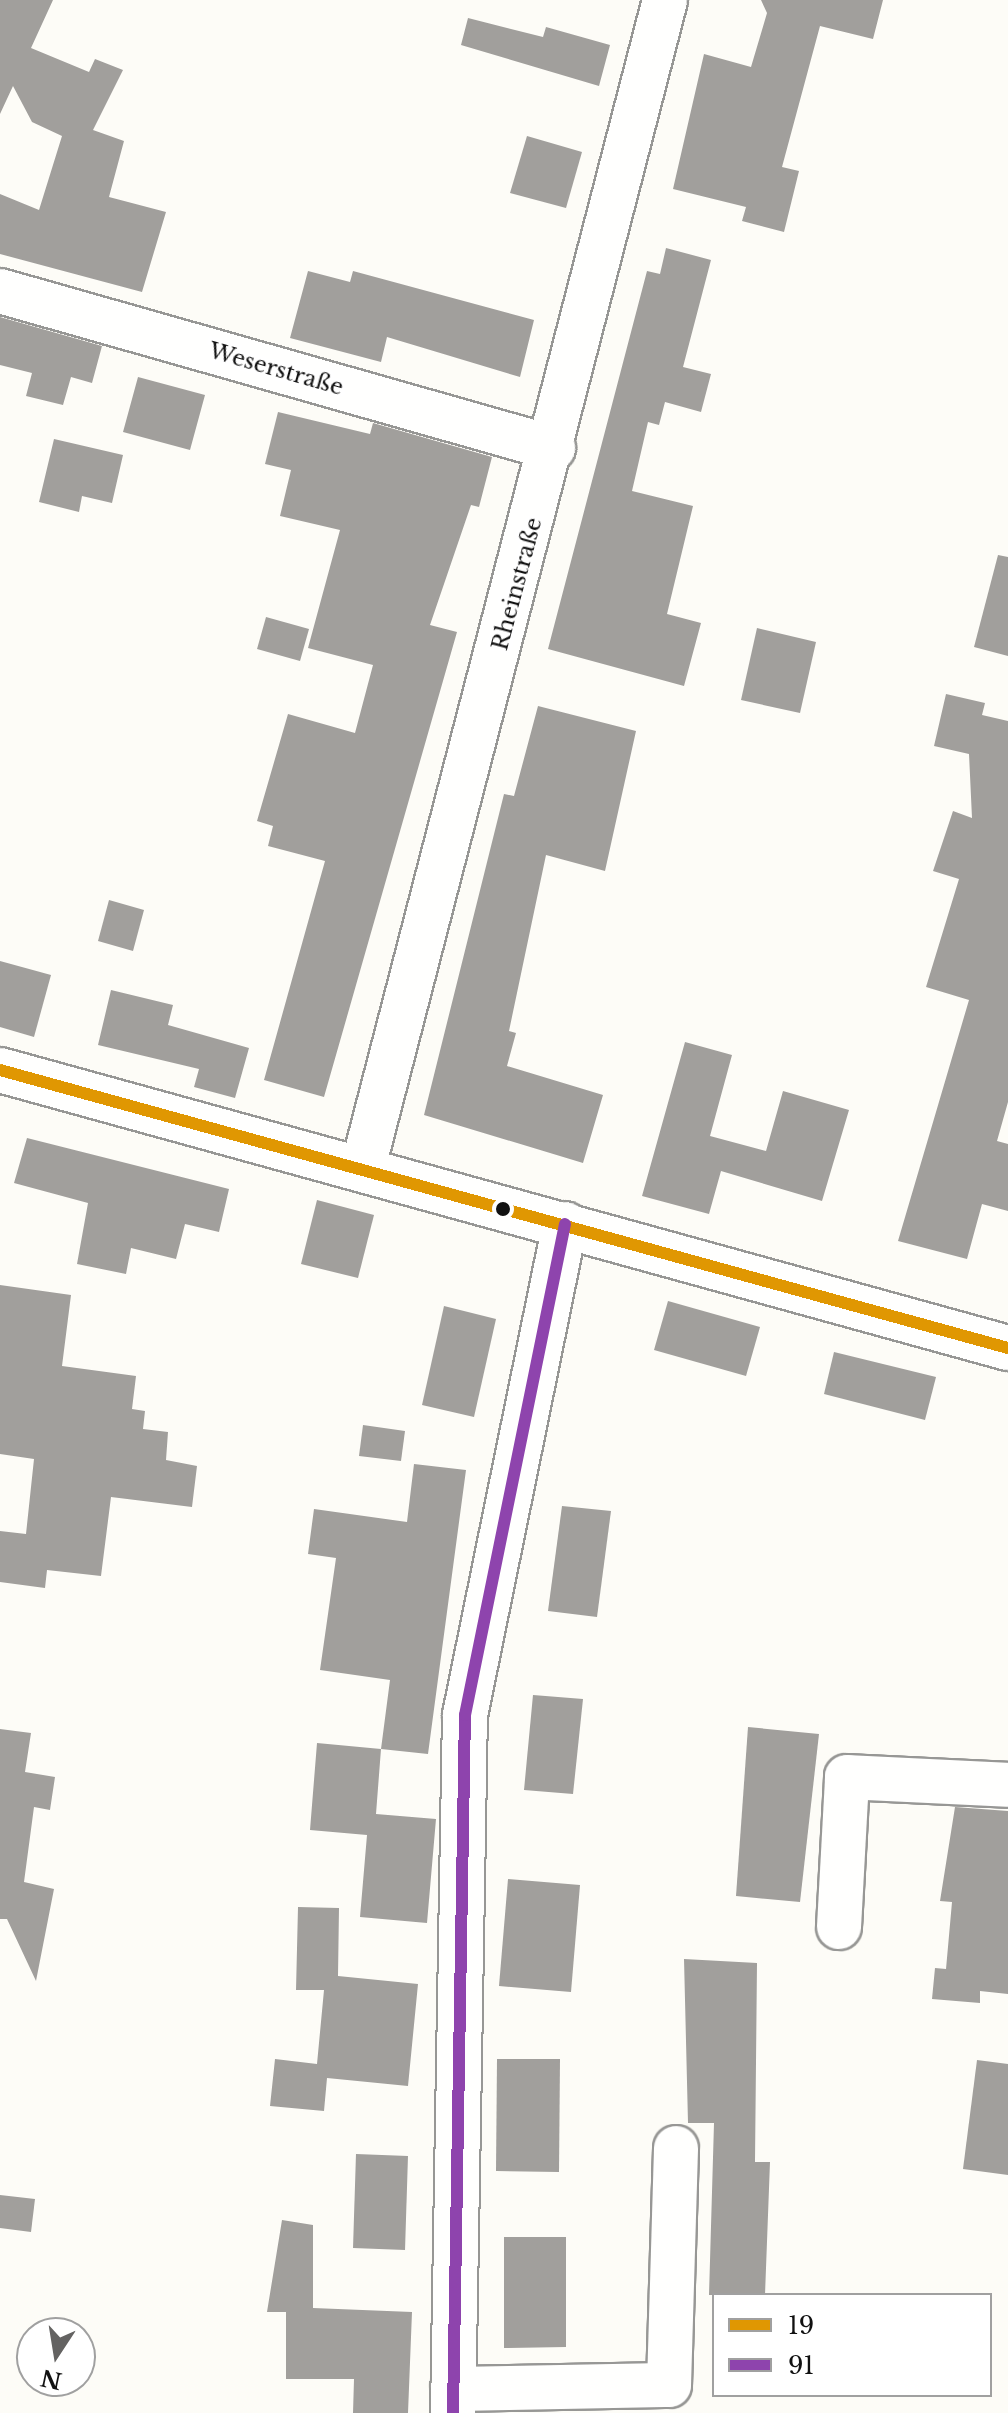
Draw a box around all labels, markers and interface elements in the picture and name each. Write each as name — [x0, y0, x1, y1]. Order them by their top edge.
street label: Weserstraße — [206, 337, 346, 401]
street label: Rheinstraße — [487, 515, 547, 653]
unlabelled marker — [495, 1201, 511, 1217]
legend — [712, 2293, 992, 2397]
text: 19 — [788, 2311, 814, 2340]
north arrow — [16, 2317, 96, 2397]
text: 91 — [788, 2351, 814, 2380]
text: N — [38, 2364, 64, 2394]

